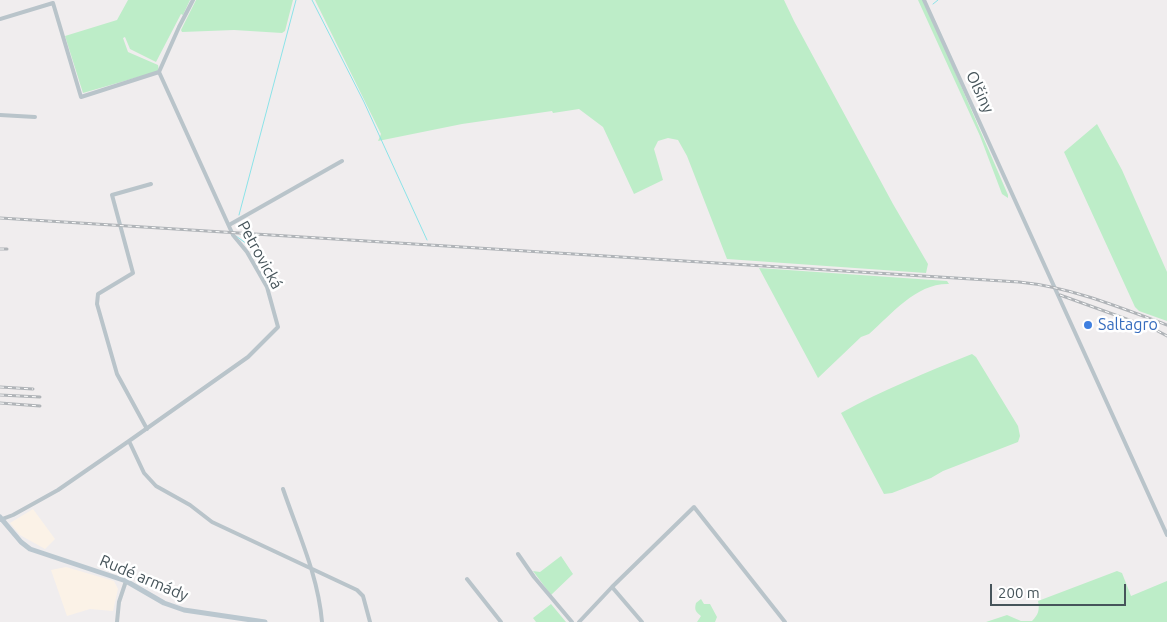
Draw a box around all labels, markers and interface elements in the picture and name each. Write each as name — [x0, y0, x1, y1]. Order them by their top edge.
street label: Olšiny — [962, 68, 998, 116]
street label: Petrovická — [233, 217, 287, 293]
place label: Saltagro — [1098, 315, 1158, 335]
marker: Saltagro — [1082, 319, 1094, 331]
street label: Rudé armády — [97, 551, 191, 605]
scale bar — [992, 574, 1128, 606]
text: 200 m — [998, 584, 1040, 601]

